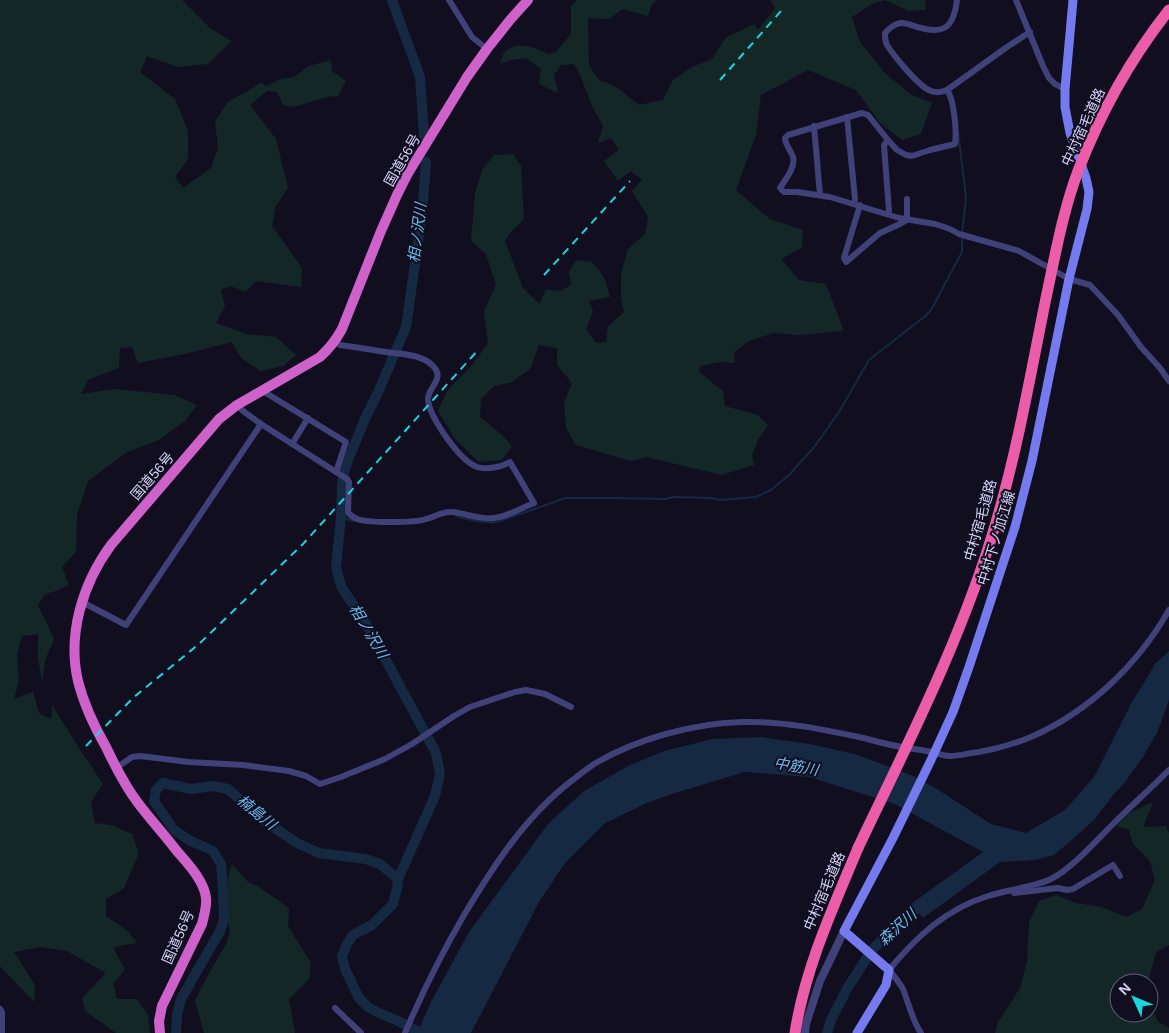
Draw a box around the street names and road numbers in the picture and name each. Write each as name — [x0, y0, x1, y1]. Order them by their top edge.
street label: 中村宿毛道路 — [1058, 86, 1108, 168]
street label: 国道56号 — [381, 131, 423, 189]
street label: 国道56号 — [127, 449, 177, 503]
street label: 中村宿毛道路 — [961, 477, 999, 563]
street label: 中村下ノ加江線 — [974, 489, 1018, 587]
street label: 中村宿毛道路 — [800, 849, 848, 933]
street label: 国道56号 — [159, 907, 197, 967]

